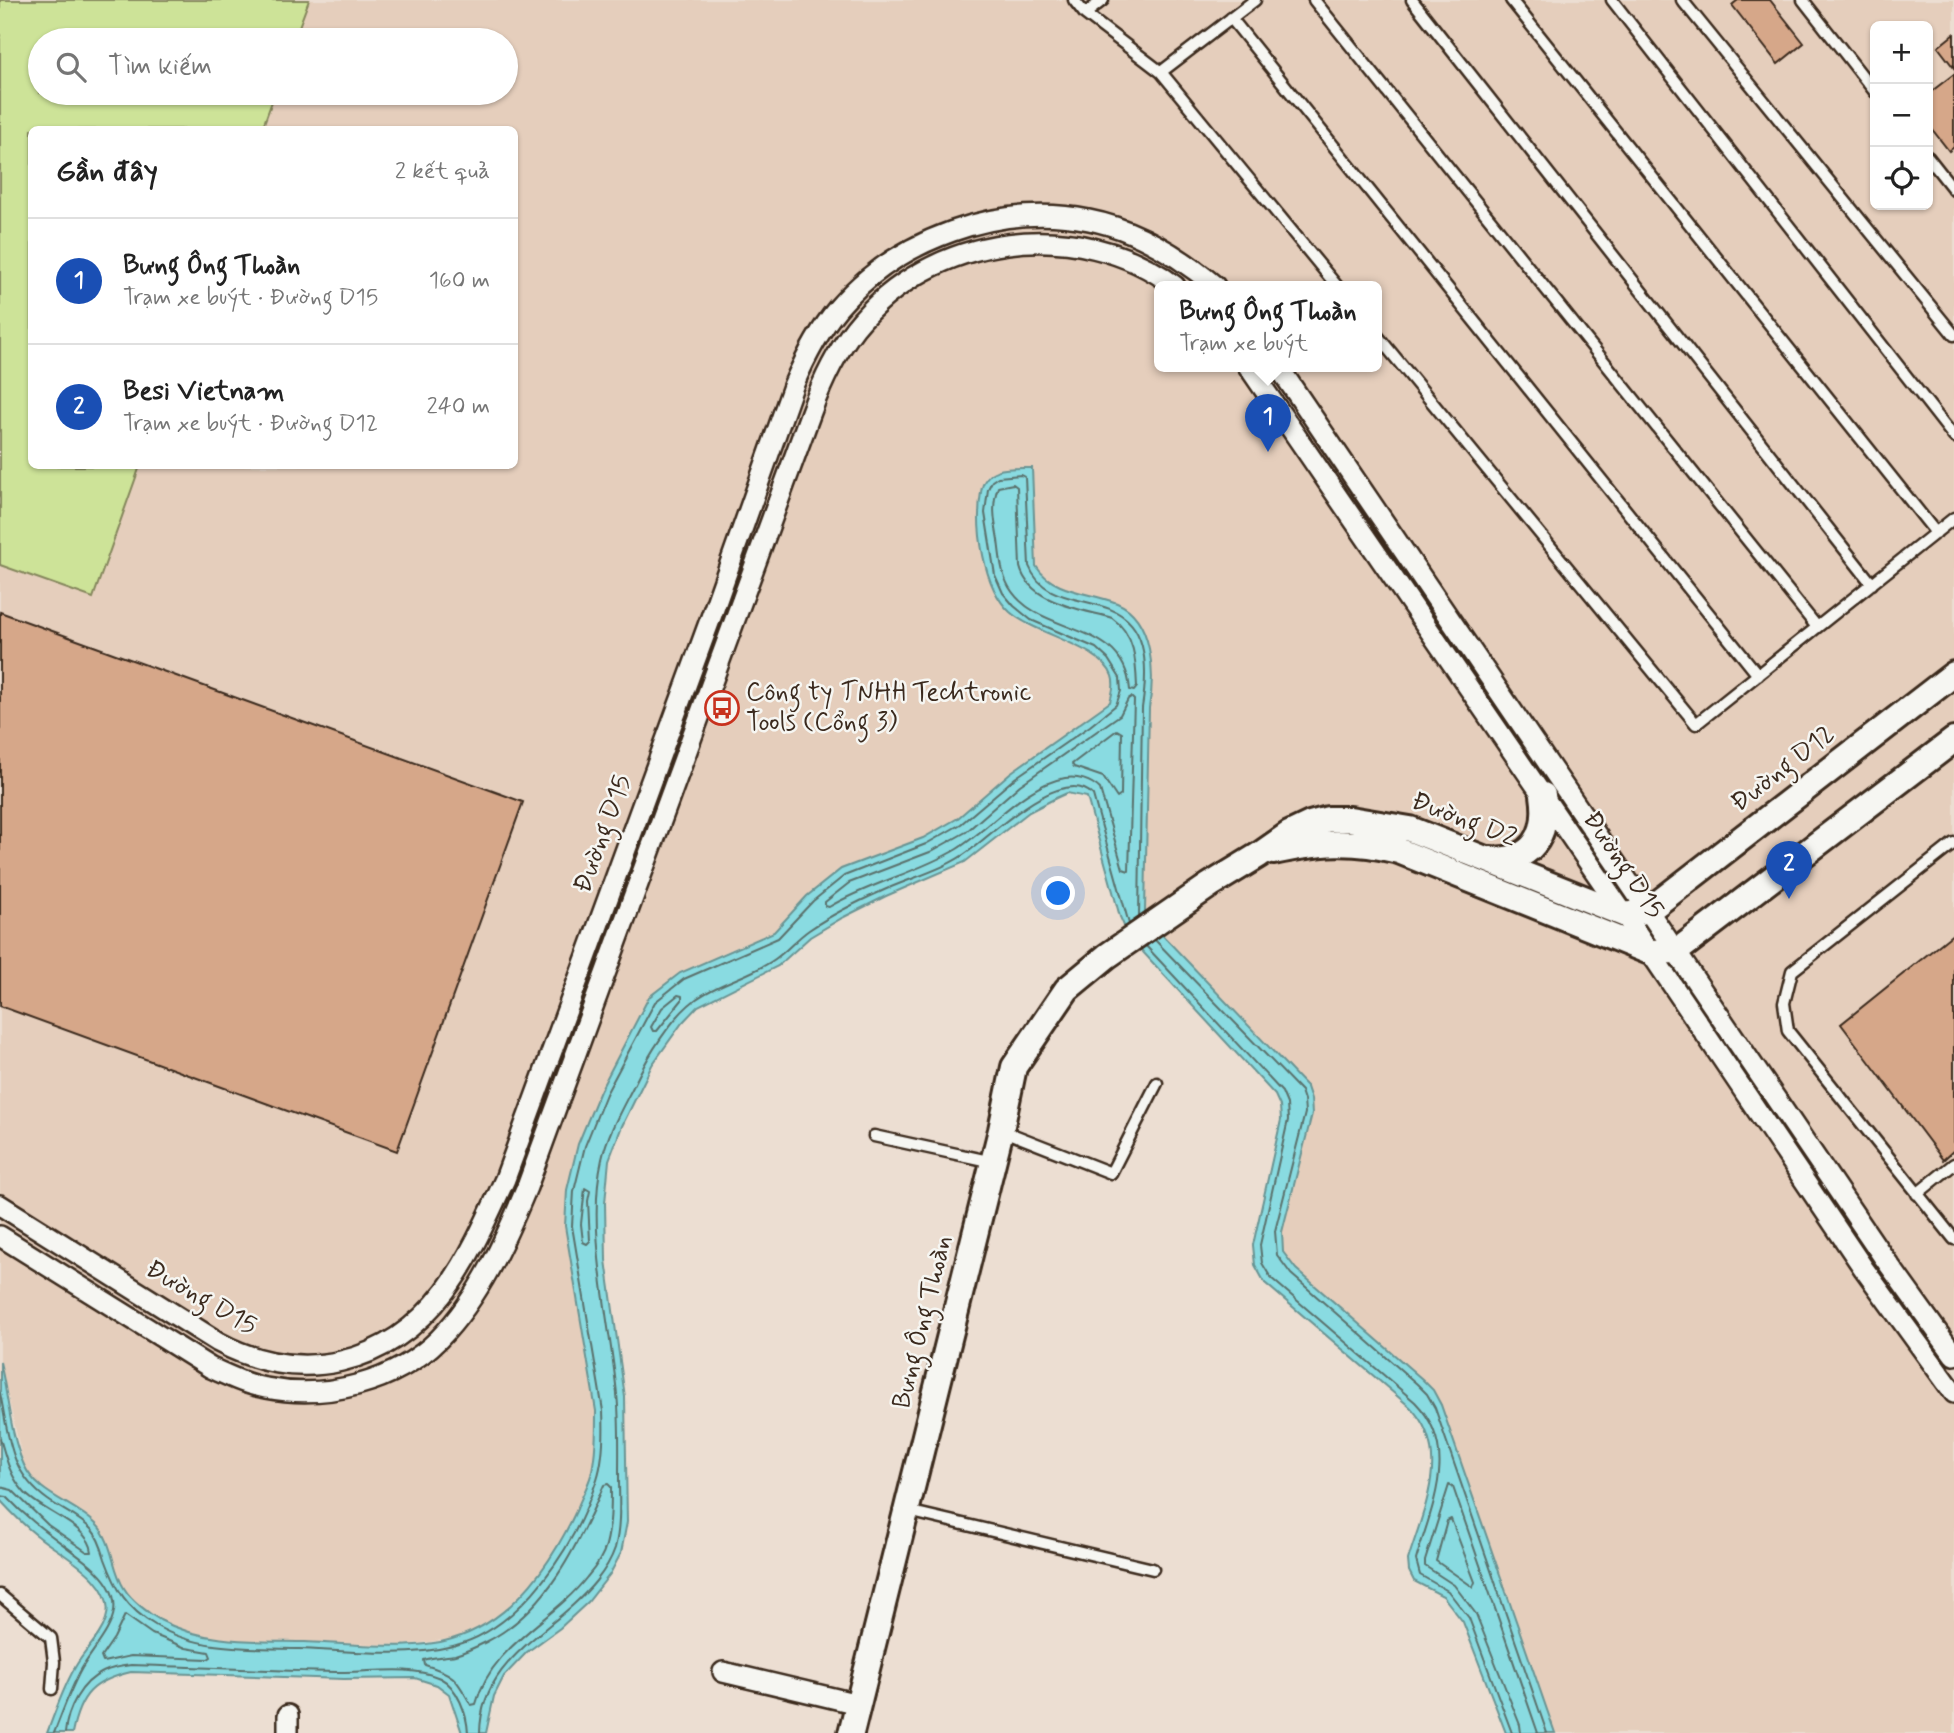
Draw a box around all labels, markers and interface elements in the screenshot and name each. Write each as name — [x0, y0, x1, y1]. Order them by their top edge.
map controls — [1870, 21, 1933, 210]
button: + — [1870, 21, 1933, 84]
search box — [28, 28, 518, 105]
icon: search — [52, 48, 90, 86]
text: Tìm kiếm — [108, 50, 212, 84]
button: − — [1870, 84, 1933, 147]
button: locate — [1870, 147, 1933, 210]
text: Gần đây — [56, 152, 158, 191]
text: 2 kết quả — [395, 157, 490, 187]
text: Bưng Ông Thoàn — [123, 249, 300, 283]
text: 1 — [74, 266, 84, 296]
text: 160 m — [429, 266, 490, 296]
popup — [1154, 281, 1382, 372]
text: Trạm xe buýt · Đường D15 — [123, 283, 378, 313]
text: Bưng Ông Thoàn — [1179, 295, 1357, 329]
text: Trạm xe buýt — [1179, 329, 1308, 359]
text: Besi Vietnam — [123, 375, 285, 409]
text: 2 — [73, 392, 85, 422]
text: 240 m — [426, 392, 490, 422]
pin: 1 — [1245, 394, 1291, 452]
text: Trạm xe buýt · Đường D12 — [123, 409, 378, 439]
place label: Công ty TNHH Techtronic Tools (Cổng 3) — [746, 676, 1031, 743]
bus stop icon: Công ty TNHH Techtronic Tools (Cổng 3) — [703, 689, 741, 727]
street label: Đường D12 — [1724, 718, 1844, 823]
street label: Đường D15 — [566, 770, 643, 899]
street label: Đường D2 — [1405, 784, 1522, 859]
street label: Đường D15 — [1572, 804, 1672, 927]
pin: 2 — [1766, 841, 1812, 899]
your location — [1041, 876, 1075, 910]
street label: Bưng Ông Thoàn — [885, 1232, 964, 1413]
street label: Đường D15 — [138, 1253, 263, 1346]

